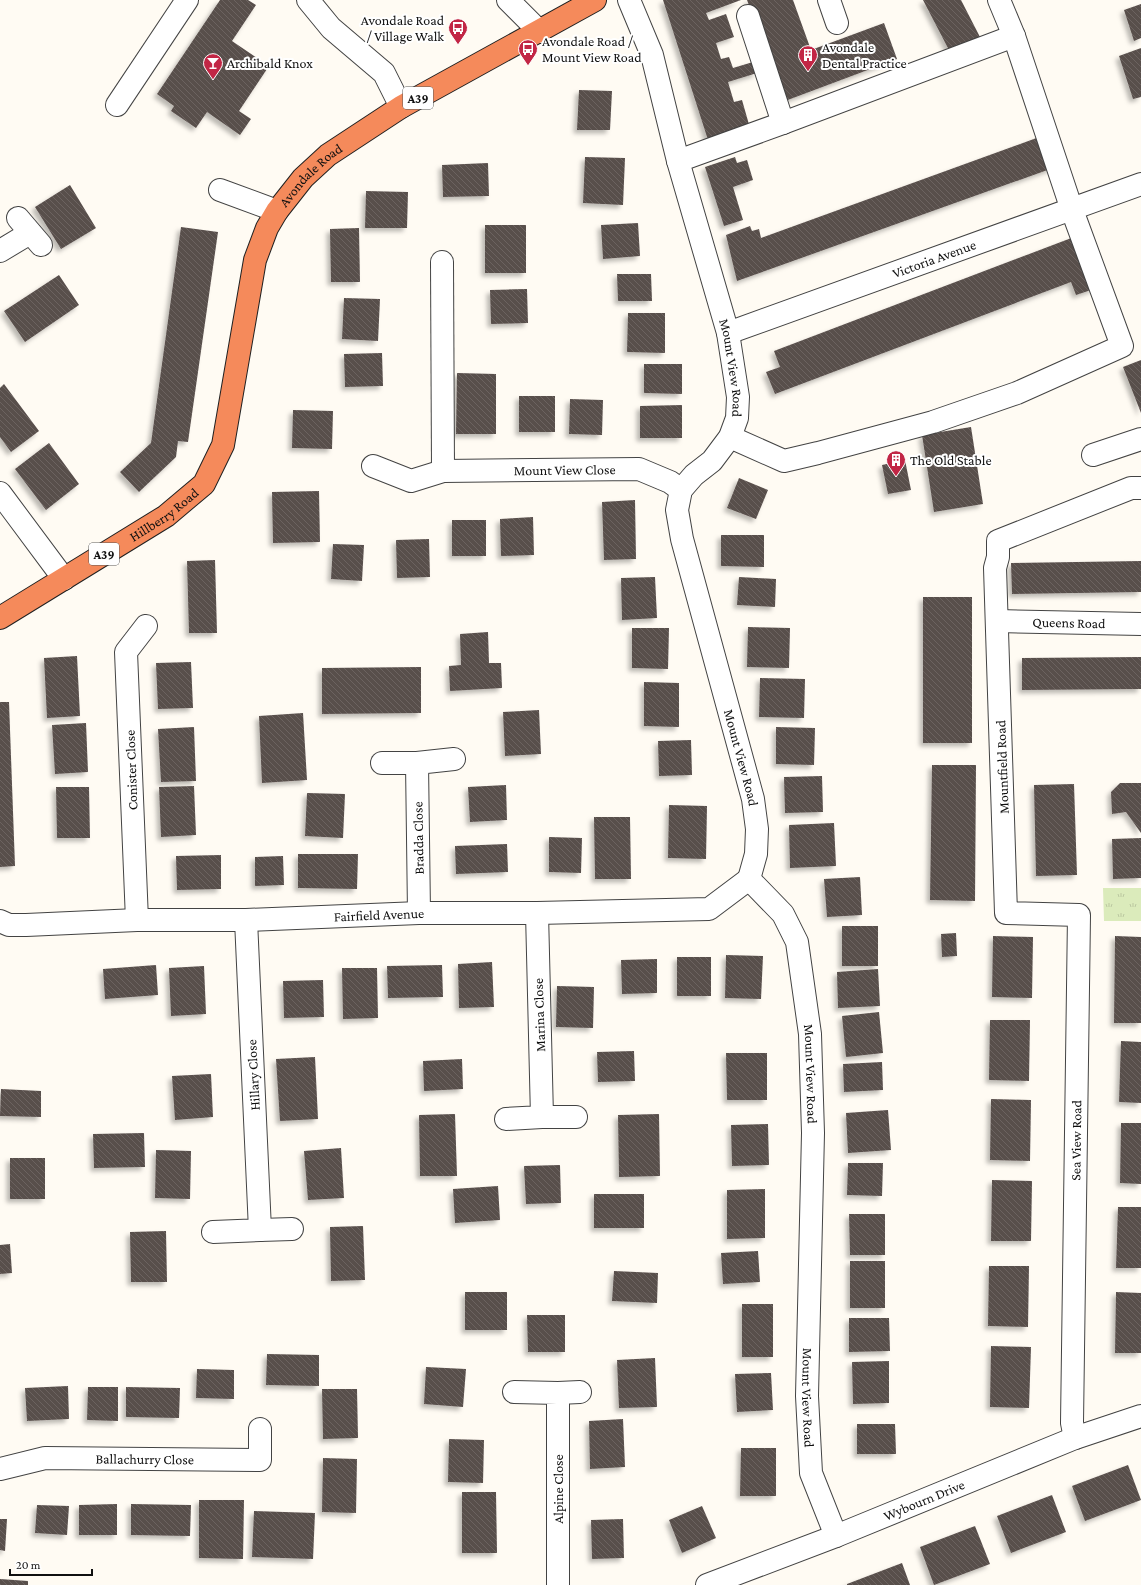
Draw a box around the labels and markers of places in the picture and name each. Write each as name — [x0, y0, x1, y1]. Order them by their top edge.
place label: Avondale Road / Village Walk — [361, 12, 445, 44]
bus stop icon: Avondale Road / Village Walk — [447, 17, 469, 45]
place label: Avondale Road / Mount View Road — [542, 33, 642, 65]
bus stop icon: Avondale Road / Mount View Road — [517, 38, 539, 66]
place label: Avondale Dental Practice — [822, 39, 907, 71]
building icon: Avondale Dental Practice — [797, 44, 819, 72]
bar icon: Archibald Knox — [202, 52, 224, 80]
place label: Archibald Knox — [227, 55, 313, 71]
building icon: The Old Stable — [885, 449, 907, 477]
place label: The Old Stable — [910, 452, 992, 468]

